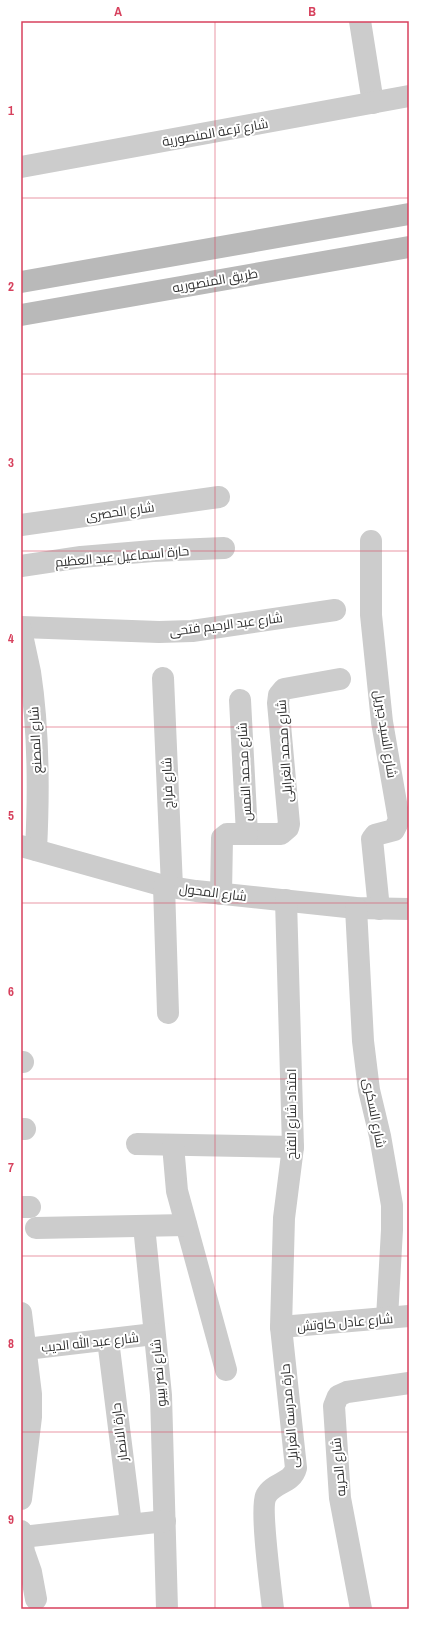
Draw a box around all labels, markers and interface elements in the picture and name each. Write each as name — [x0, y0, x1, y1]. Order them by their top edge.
text: A — [114, 3, 122, 20]
text: B — [308, 3, 316, 20]
text: 1 — [8, 102, 14, 119]
street label: شارع ترعة المنصورية — [161, 115, 269, 150]
street label: طريق المنصوريه — [171, 265, 259, 296]
text: 2 — [8, 278, 14, 295]
text: 3 — [8, 454, 14, 471]
street label: شارع الحصرى — [85, 498, 156, 525]
street label: حارة اسماعيل عبد العظيم — [54, 542, 190, 572]
street label: شارع عبد الرحيم فتحى — [168, 609, 284, 641]
text: 4 — [8, 630, 14, 647]
street label: شارع السيد جبريل — [370, 689, 401, 779]
street label: شارع محمد الغرابلى — [272, 699, 297, 803]
street label: شارع المصنع — [25, 706, 46, 774]
street label: شارع محمد النمس — [233, 722, 256, 822]
street label: شارع فراج — [158, 757, 177, 809]
text: 5 — [8, 807, 14, 824]
street label: شارع المحول — [178, 880, 248, 905]
text: 6 — [8, 983, 14, 1000]
street label: امتداد شارع الفتح — [283, 1069, 300, 1159]
street label: شارع السكرى — [359, 1077, 390, 1149]
text: 7 — [8, 1159, 14, 1176]
street label: شارع عادل كاوتش — [296, 1310, 394, 1335]
street label: شارع عبد الله الديب — [40, 1329, 140, 1356]
text: 8 — [8, 1335, 14, 1352]
street label: شارع نصر بيبو — [147, 1338, 170, 1407]
street label: حارة مدرسه الغرابلى — [276, 1363, 303, 1469]
street label: حارة الانصار — [107, 1402, 132, 1463]
street label: شارع الحريه — [327, 1437, 350, 1497]
text: 9 — [8, 1511, 14, 1528]

